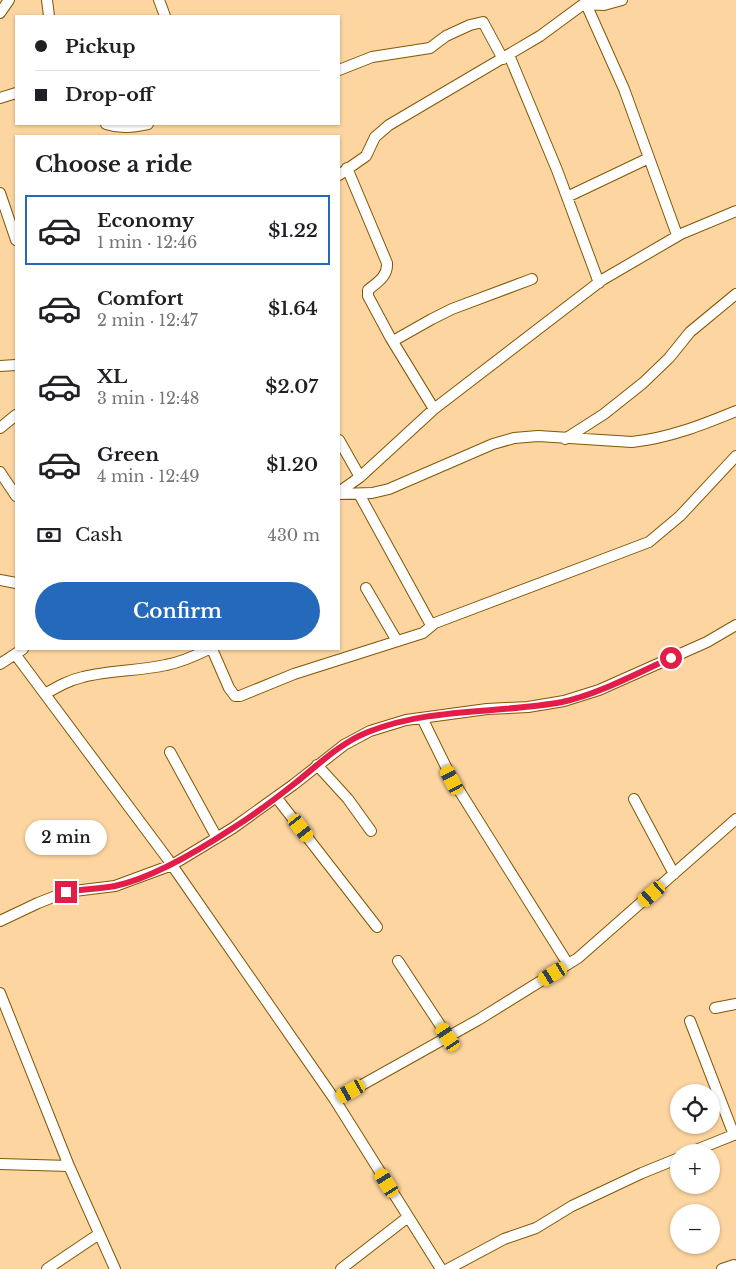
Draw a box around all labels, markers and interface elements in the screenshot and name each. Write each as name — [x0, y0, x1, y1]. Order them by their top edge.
text: Pickup — [65, 35, 136, 58]
text: Drop-off — [65, 83, 154, 106]
text: Choose a ride — [35, 151, 192, 178]
icon: car — [37, 208, 82, 253]
text: Economy — [97, 209, 194, 232]
text: $1.22 — [268, 219, 318, 242]
text: 1 min · 12:46 — [97, 232, 197, 252]
icon: car — [37, 286, 82, 331]
text: Comfort — [97, 287, 184, 310]
text: $1.64 — [268, 297, 318, 320]
text: 2 min · 12:47 — [97, 310, 198, 330]
icon: car — [37, 364, 82, 409]
text: XL — [97, 365, 127, 388]
text: $2.07 — [265, 375, 318, 398]
text: 3 min · 12:48 — [97, 388, 199, 408]
icon: car — [37, 442, 82, 487]
text: Green — [97, 443, 159, 466]
text: $1.20 — [266, 453, 318, 476]
text: 4 min · 12:49 — [97, 466, 200, 486]
icon: cash — [35, 521, 63, 549]
text: Cash — [75, 523, 122, 546]
text: 430 m — [268, 525, 320, 545]
button: Confirm — [35, 582, 320, 640]
route start — [660, 647, 682, 669]
car — [438, 763, 465, 797]
car — [285, 812, 316, 844]
callout: 2 min — [25, 820, 107, 854]
text: 2 min — [41, 827, 91, 847]
car — [635, 878, 668, 910]
route end — [55, 881, 77, 903]
car — [536, 960, 569, 988]
car — [433, 1020, 462, 1054]
car — [334, 1077, 367, 1105]
map controls — [670, 1084, 720, 1254]
button: locate — [670, 1084, 720, 1134]
button: + — [670, 1144, 720, 1194]
car — [372, 1166, 401, 1200]
button: − — [670, 1204, 720, 1254]

